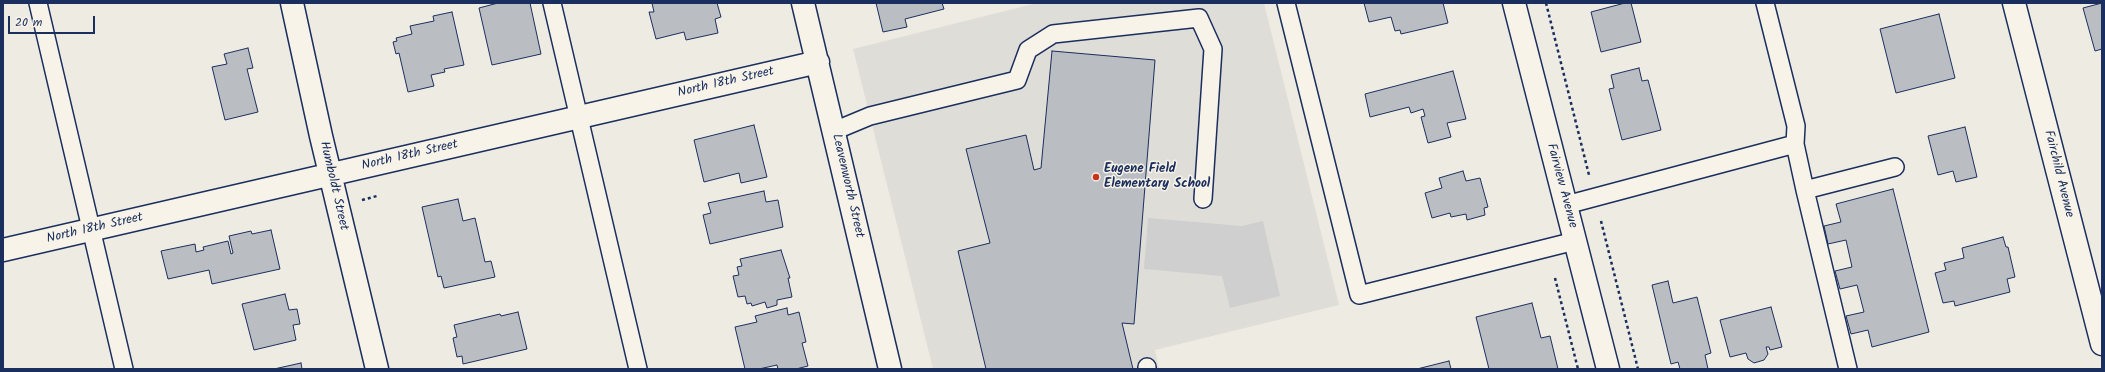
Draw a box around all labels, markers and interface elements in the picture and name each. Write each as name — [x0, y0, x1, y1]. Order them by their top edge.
scale bar — [10, 8, 97, 34]
text: 20 m — [15, 13, 42, 32]
street label: North 18th Street — [676, 64, 776, 102]
street label: Fairchild Avenue — [2040, 129, 2076, 219]
street label: Leavenworth Street — [827, 132, 867, 240]
street label: North 18th Street — [360, 137, 460, 175]
street label: Humboldt Street — [315, 140, 351, 232]
street label: Fairview Avenue — [1542, 142, 1580, 230]
place label: Eugene Field Elementary School — [1104, 162, 1210, 193]
marker: Eugene Field Elementary School — [1091, 172, 1101, 182]
street label: North 18th Street — [45, 210, 145, 248]

